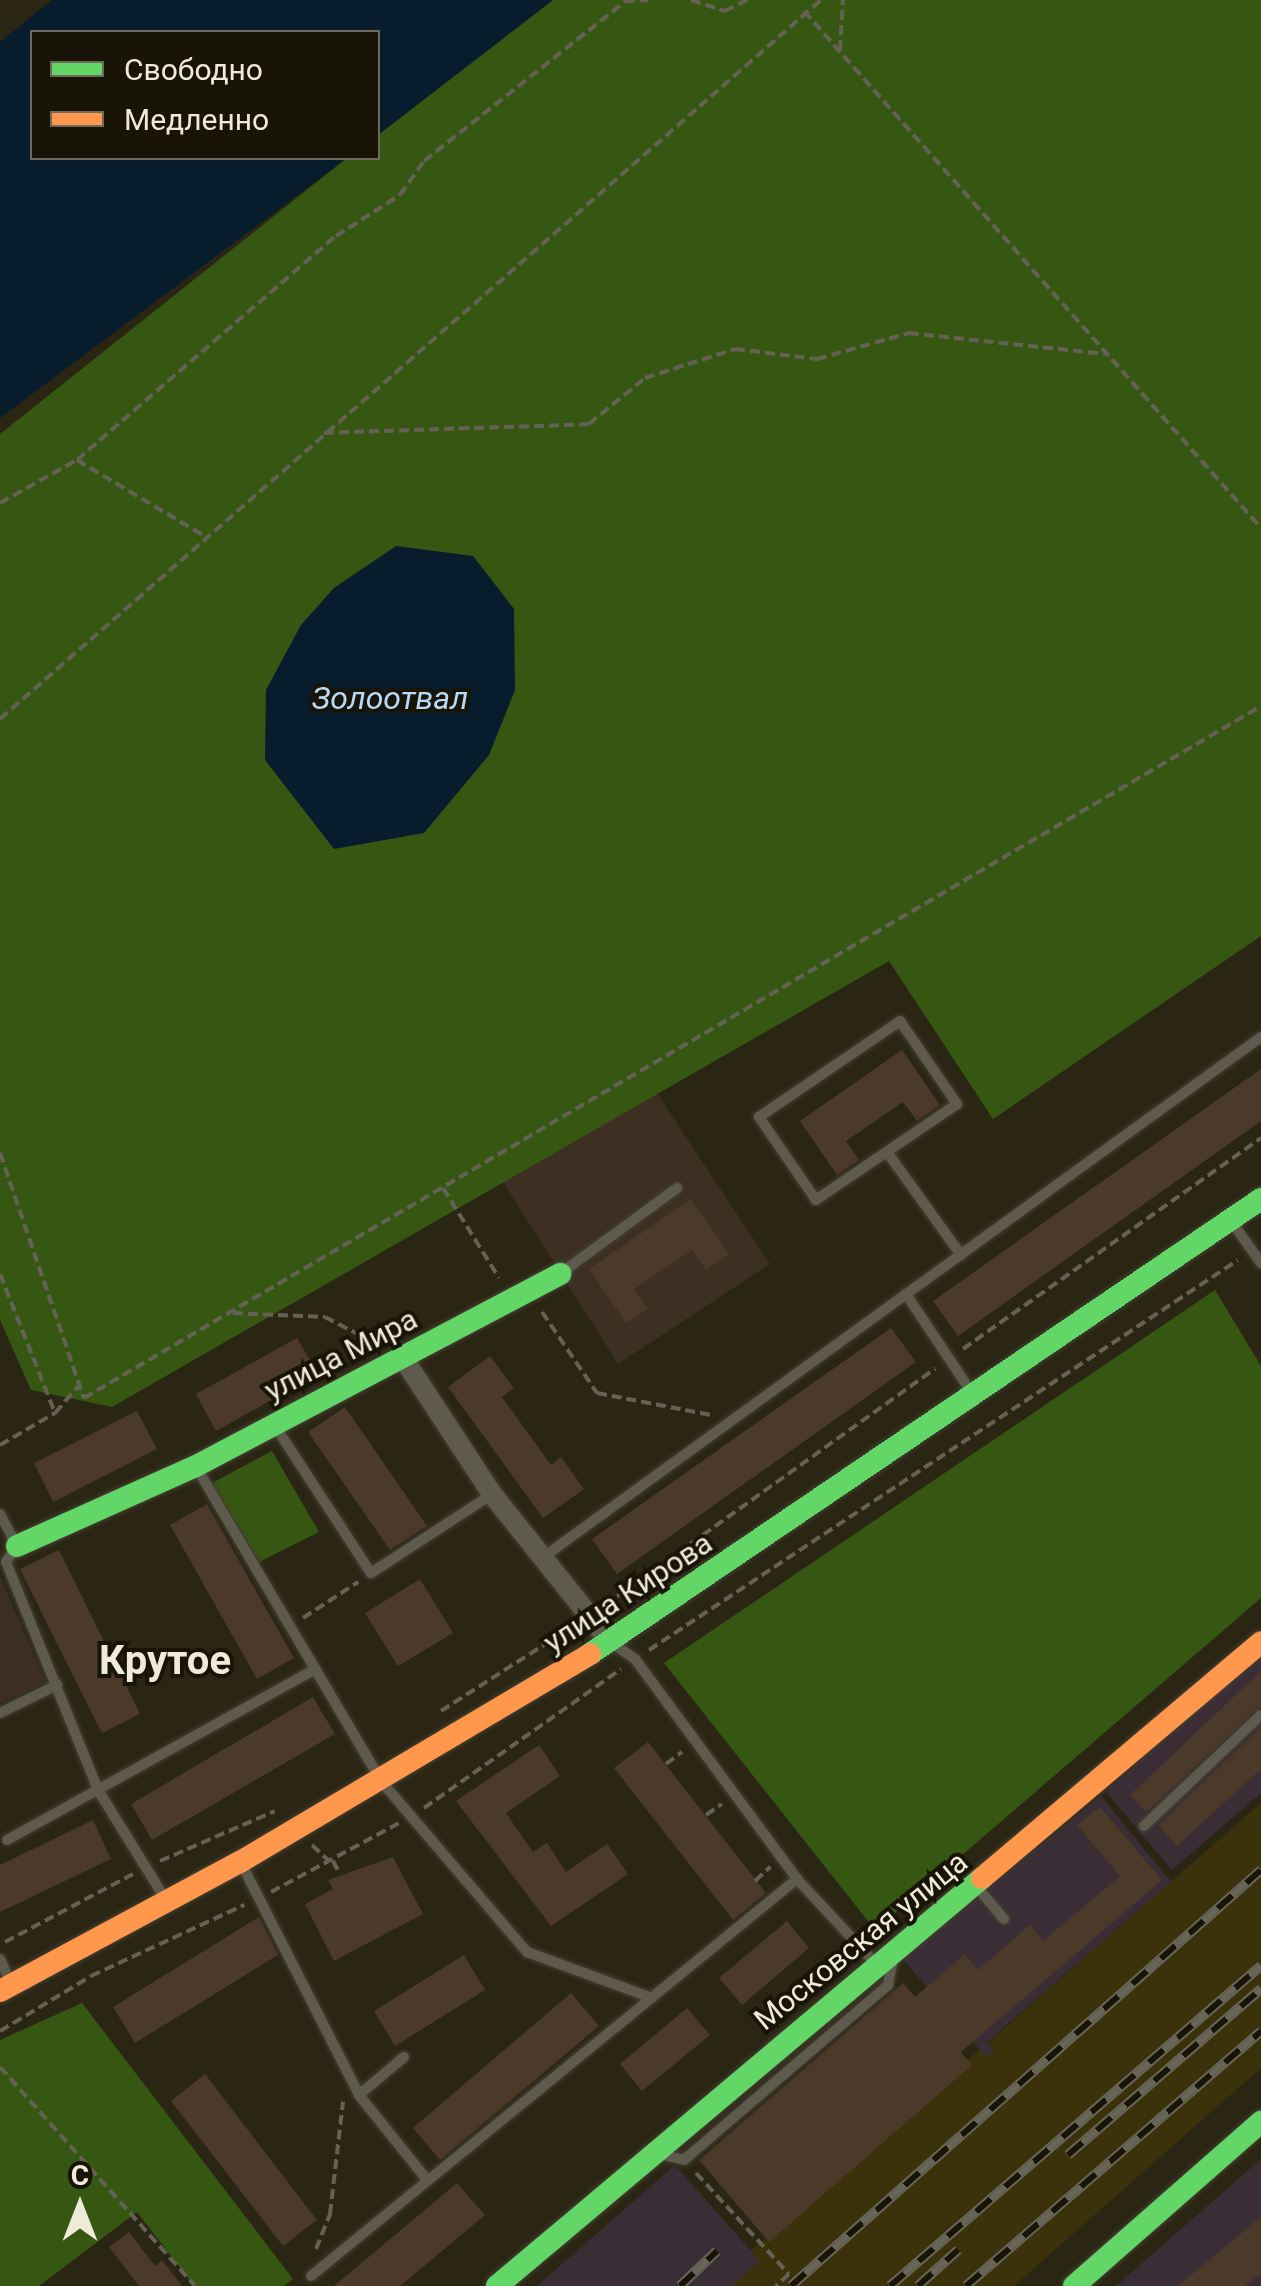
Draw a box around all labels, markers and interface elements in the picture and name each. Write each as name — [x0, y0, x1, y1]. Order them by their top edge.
legend — [30, 30, 380, 160]
text: Свободно — [124, 52, 263, 87]
text: Медленно — [124, 102, 269, 137]
water label: Золоотвал — [312, 679, 468, 717]
street label: улица Мира — [259, 1301, 423, 1409]
street label: улица Кирова — [537, 1525, 719, 1661]
district label: Крутое — [99, 1637, 231, 1685]
street label: Московская улица — [747, 1844, 975, 2038]
north arrow — [30, 2156, 130, 2256]
text: С — [71, 2159, 89, 2192]

